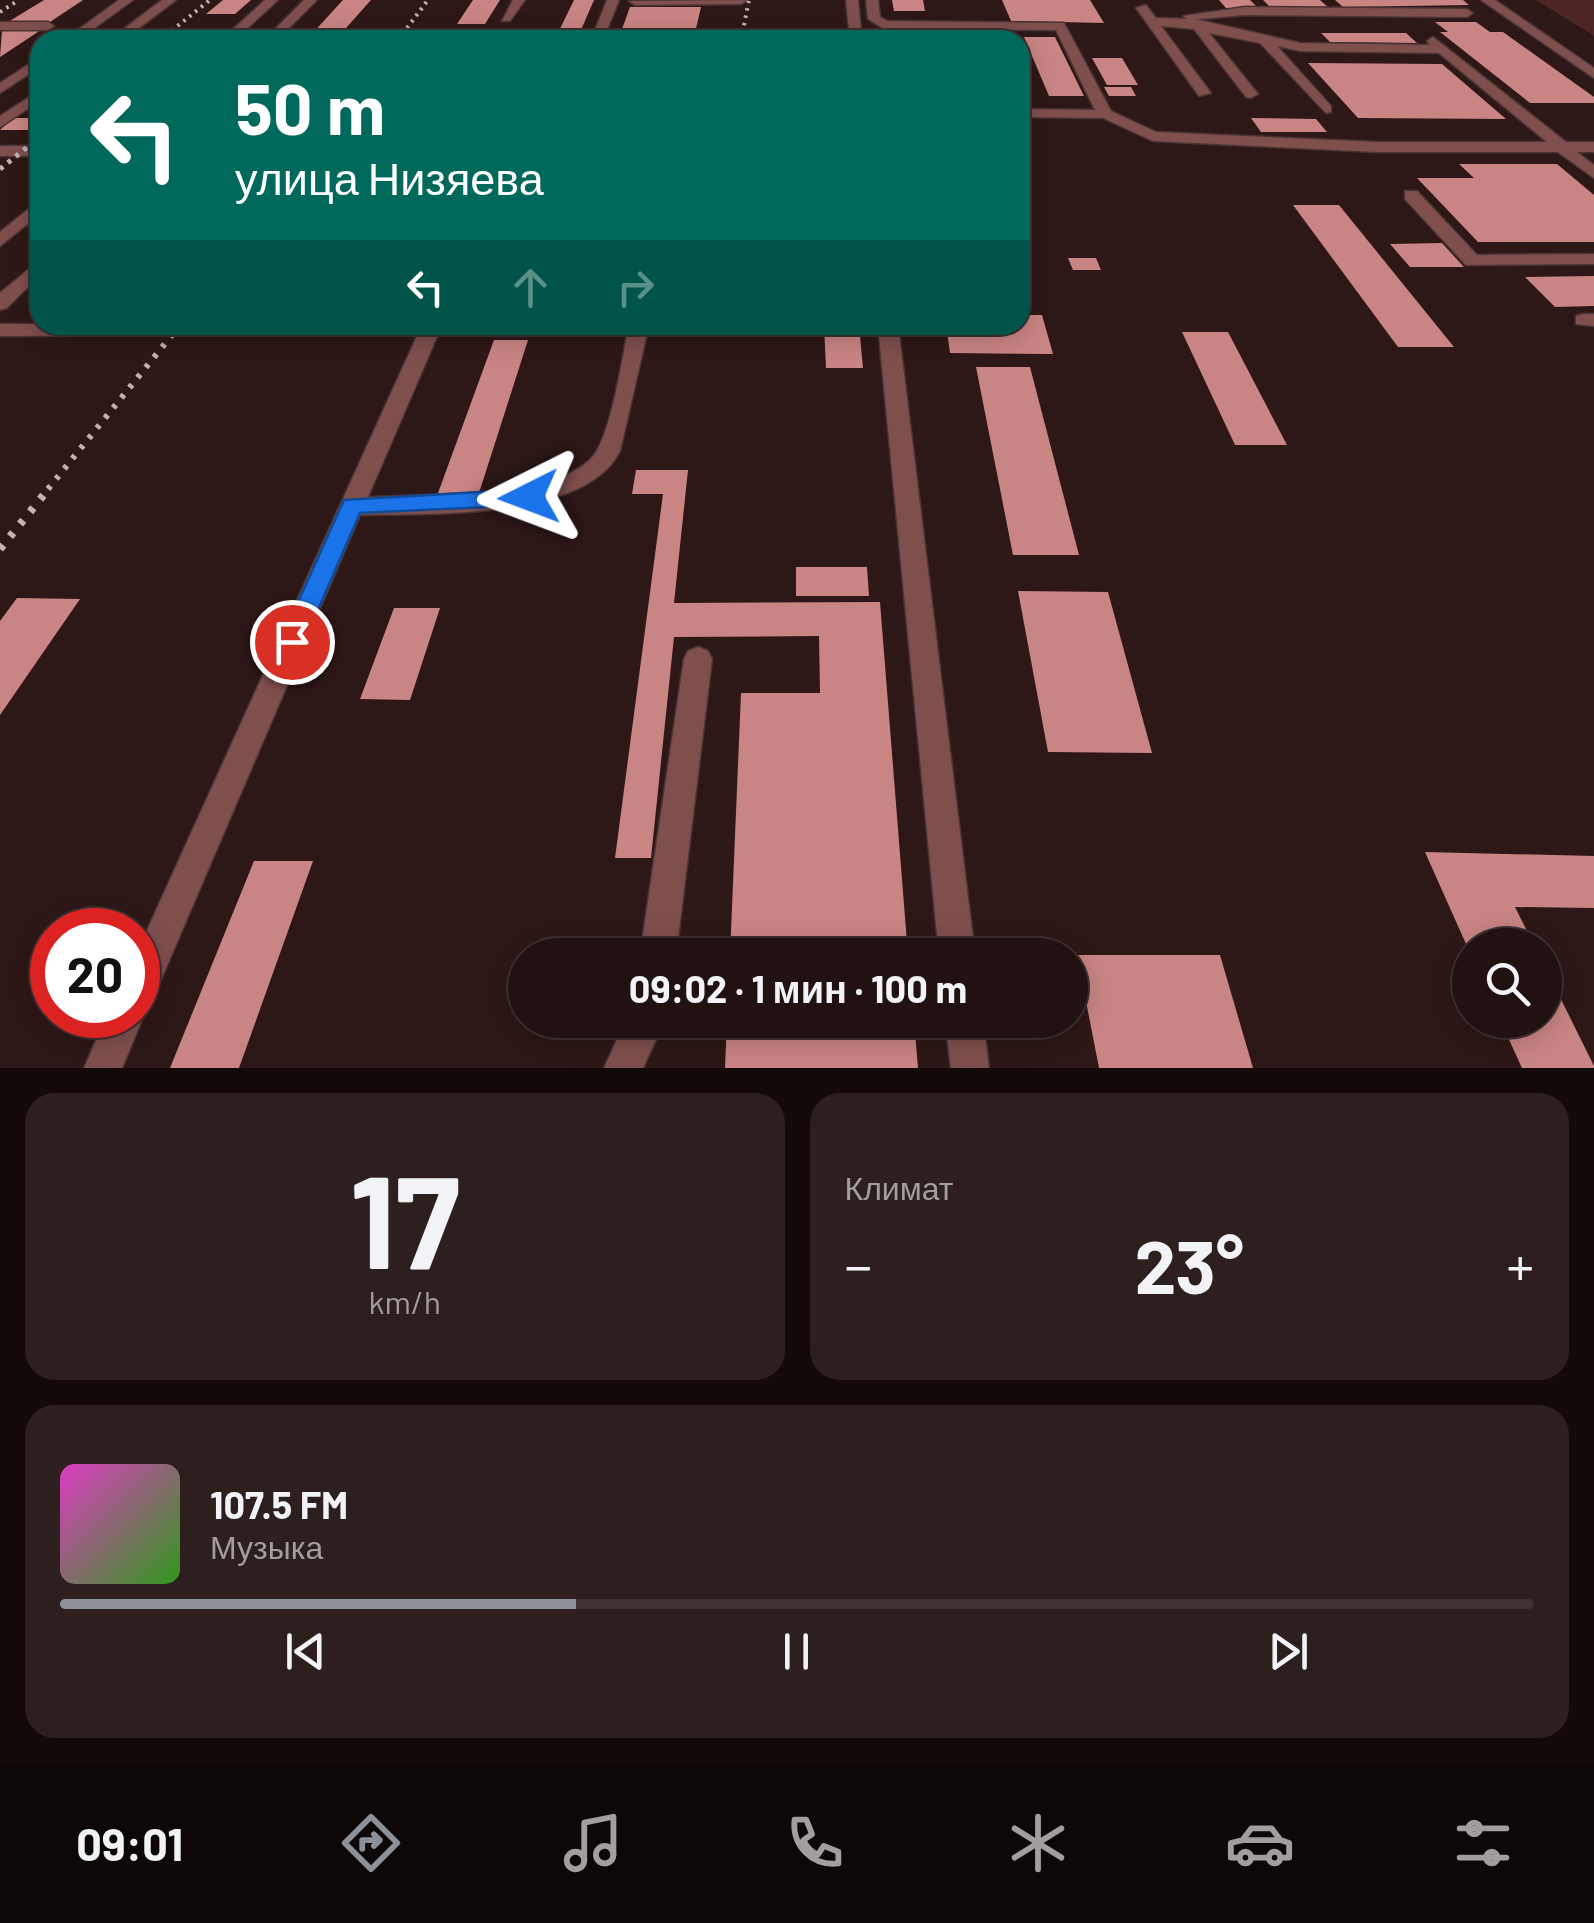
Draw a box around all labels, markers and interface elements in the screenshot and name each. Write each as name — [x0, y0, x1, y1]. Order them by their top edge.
text: 50 m — [235, 65, 385, 149]
icon: left — [70, 70, 200, 200]
text: улица Низяева — [235, 150, 544, 204]
icon: left — [398, 260, 453, 315]
icon: ahead — [503, 260, 558, 315]
icon: right — [608, 260, 663, 315]
position arrow — [477, 445, 581, 549]
pin — [250, 600, 335, 685]
icon: arrive — [265, 615, 320, 670]
speed limit sign: 20 — [30, 908, 160, 1038]
map controls — [1452, 928, 1562, 1038]
button: search — [1452, 928, 1562, 1038]
text: 09:02 · 1 мин · 100 m — [629, 965, 967, 1011]
text: 17 — [349, 1139, 460, 1295]
text: Климат — [845, 1168, 953, 1206]
text: 23° — [1134, 1219, 1244, 1309]
text: − — [845, 1231, 872, 1297]
text: + — [1506, 1231, 1534, 1297]
text: km/h — [369, 1282, 441, 1320]
text: 107.5 FM — [210, 1481, 348, 1527]
text: Музыка — [210, 1527, 323, 1565]
icon: previous — [278, 1624, 333, 1679]
icon: pause — [769, 1624, 824, 1679]
icon: next — [1261, 1624, 1316, 1679]
icon: directions — [336, 1808, 406, 1878]
icon: music — [558, 1808, 628, 1878]
icon: phone — [780, 1808, 850, 1878]
icon: climate — [1003, 1808, 1073, 1878]
icon: car — [1225, 1808, 1295, 1878]
icon: filters — [1448, 1808, 1518, 1878]
text: 09:01 — [76, 1816, 183, 1870]

